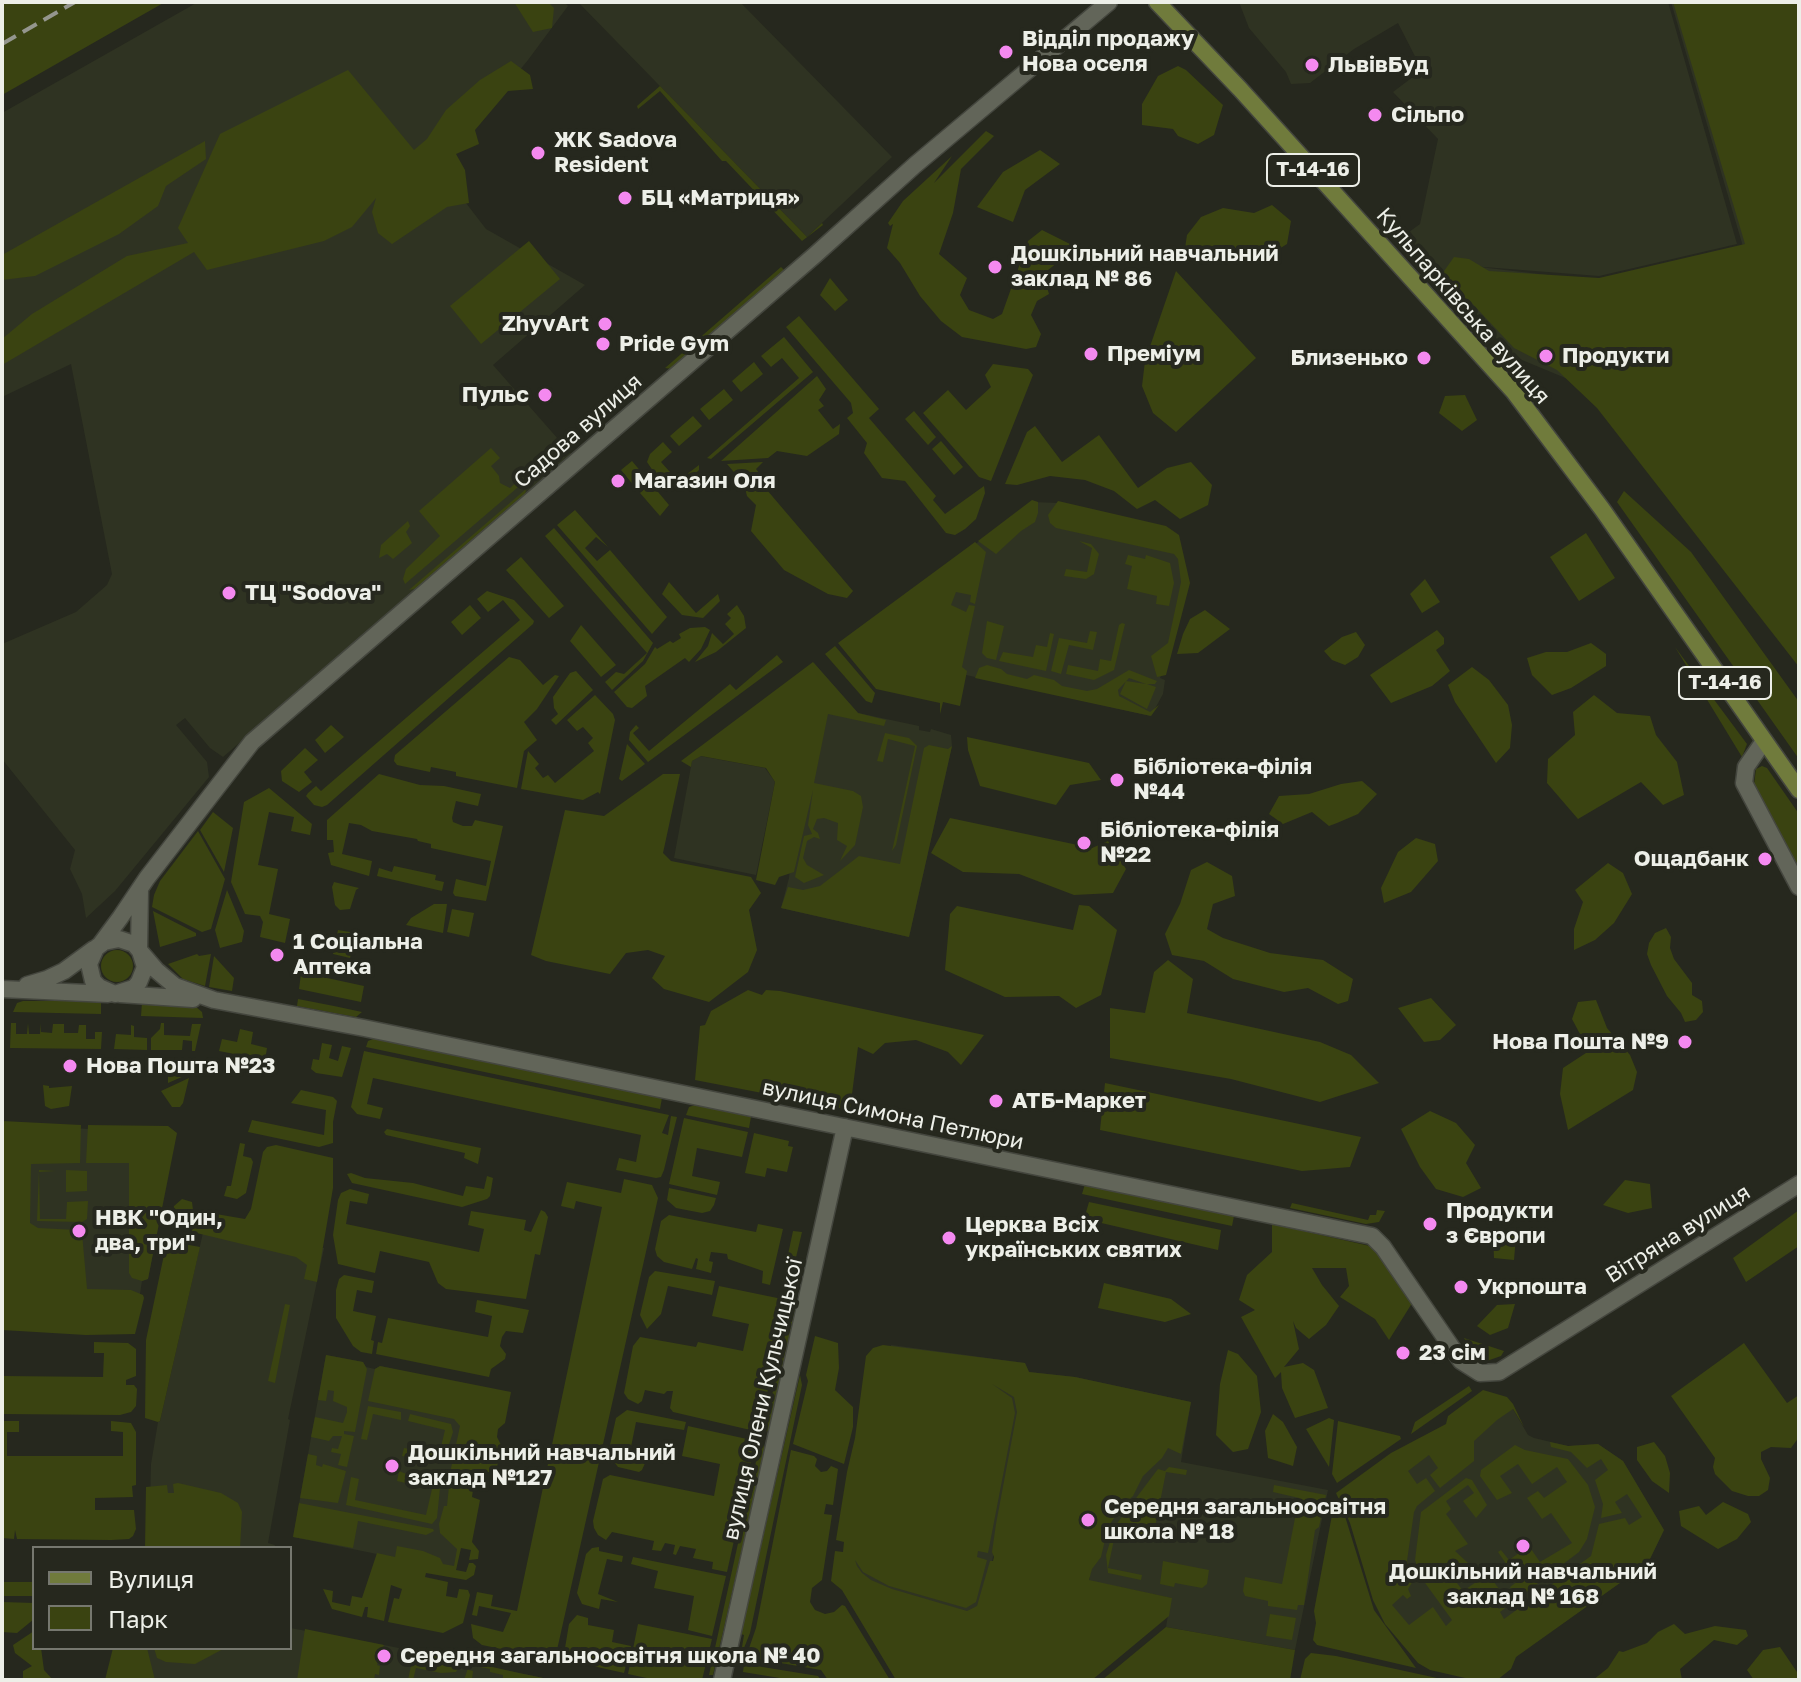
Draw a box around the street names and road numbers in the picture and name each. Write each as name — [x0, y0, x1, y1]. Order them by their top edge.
road number: Т-14-16 — [1267, 154, 1359, 186]
street label: Кульпарківська вулиця — [1371, 202, 1555, 410]
street label: Садова вулиця — [509, 368, 647, 494]
road number: Т-14-16 — [1679, 667, 1771, 699]
street label: вулиця Симона Петлюри — [760, 1074, 1026, 1156]
street label: Вітряна вулиця — [1601, 1179, 1755, 1289]
street label: вулиця Олени Кульчицької — [718, 1255, 808, 1543]

